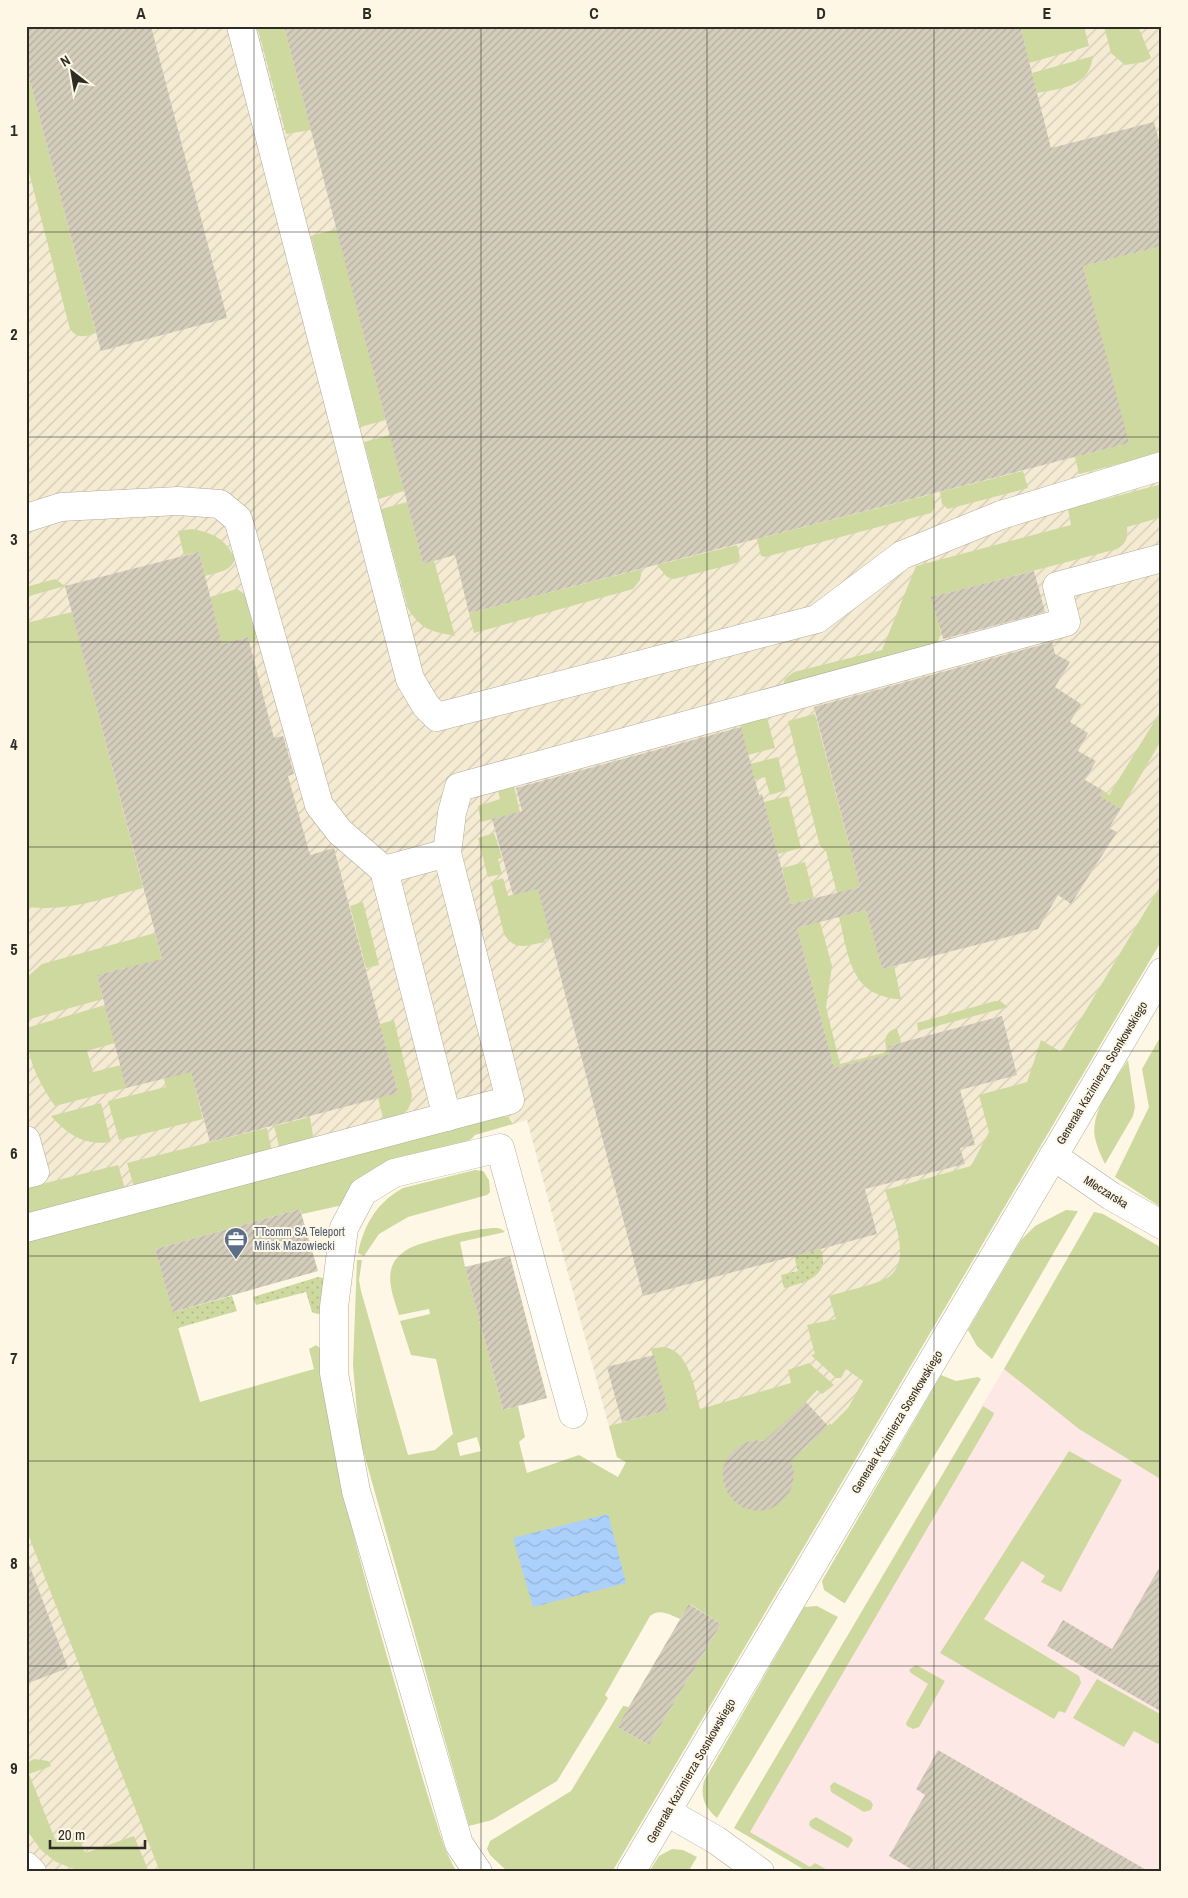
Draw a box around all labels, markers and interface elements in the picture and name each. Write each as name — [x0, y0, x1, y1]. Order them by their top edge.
text: A — [136, 2, 146, 24]
text: B — [362, 2, 372, 24]
text: C — [589, 2, 599, 24]
text: D — [816, 2, 826, 24]
text: E — [1043, 2, 1052, 24]
north arrow — [48, 48, 98, 98]
text: N — [57, 51, 73, 71]
text: 1 — [10, 119, 18, 141]
text: 2 — [10, 323, 18, 345]
text: 3 — [10, 528, 18, 550]
text: 4 — [10, 733, 18, 755]
text: 5 — [10, 938, 18, 960]
street label: Generała Kazimierza Sosnkowskiego — [1053, 998, 1151, 1148]
text: 6 — [10, 1142, 18, 1164]
street label: Mleczarska — [1081, 1172, 1132, 1212]
place label: TTcomm SA Teleport Mińsk Mazowiecki — [254, 1224, 345, 1254]
office icon: TTcomm SA Teleport Mińsk Mazowiecki — [223, 1226, 249, 1260]
text: 7 — [10, 1347, 18, 1369]
street label: Generała Kazimierza Sosnkowskiego — [848, 1347, 946, 1497]
text: 8 — [10, 1552, 18, 1574]
street label: Generała Kazimierza Sosnkowskiego — [643, 1696, 739, 1846]
text: 9 — [10, 1757, 18, 1779]
scale bar — [50, 1818, 145, 1850]
text: 20 m — [58, 1824, 85, 1845]

